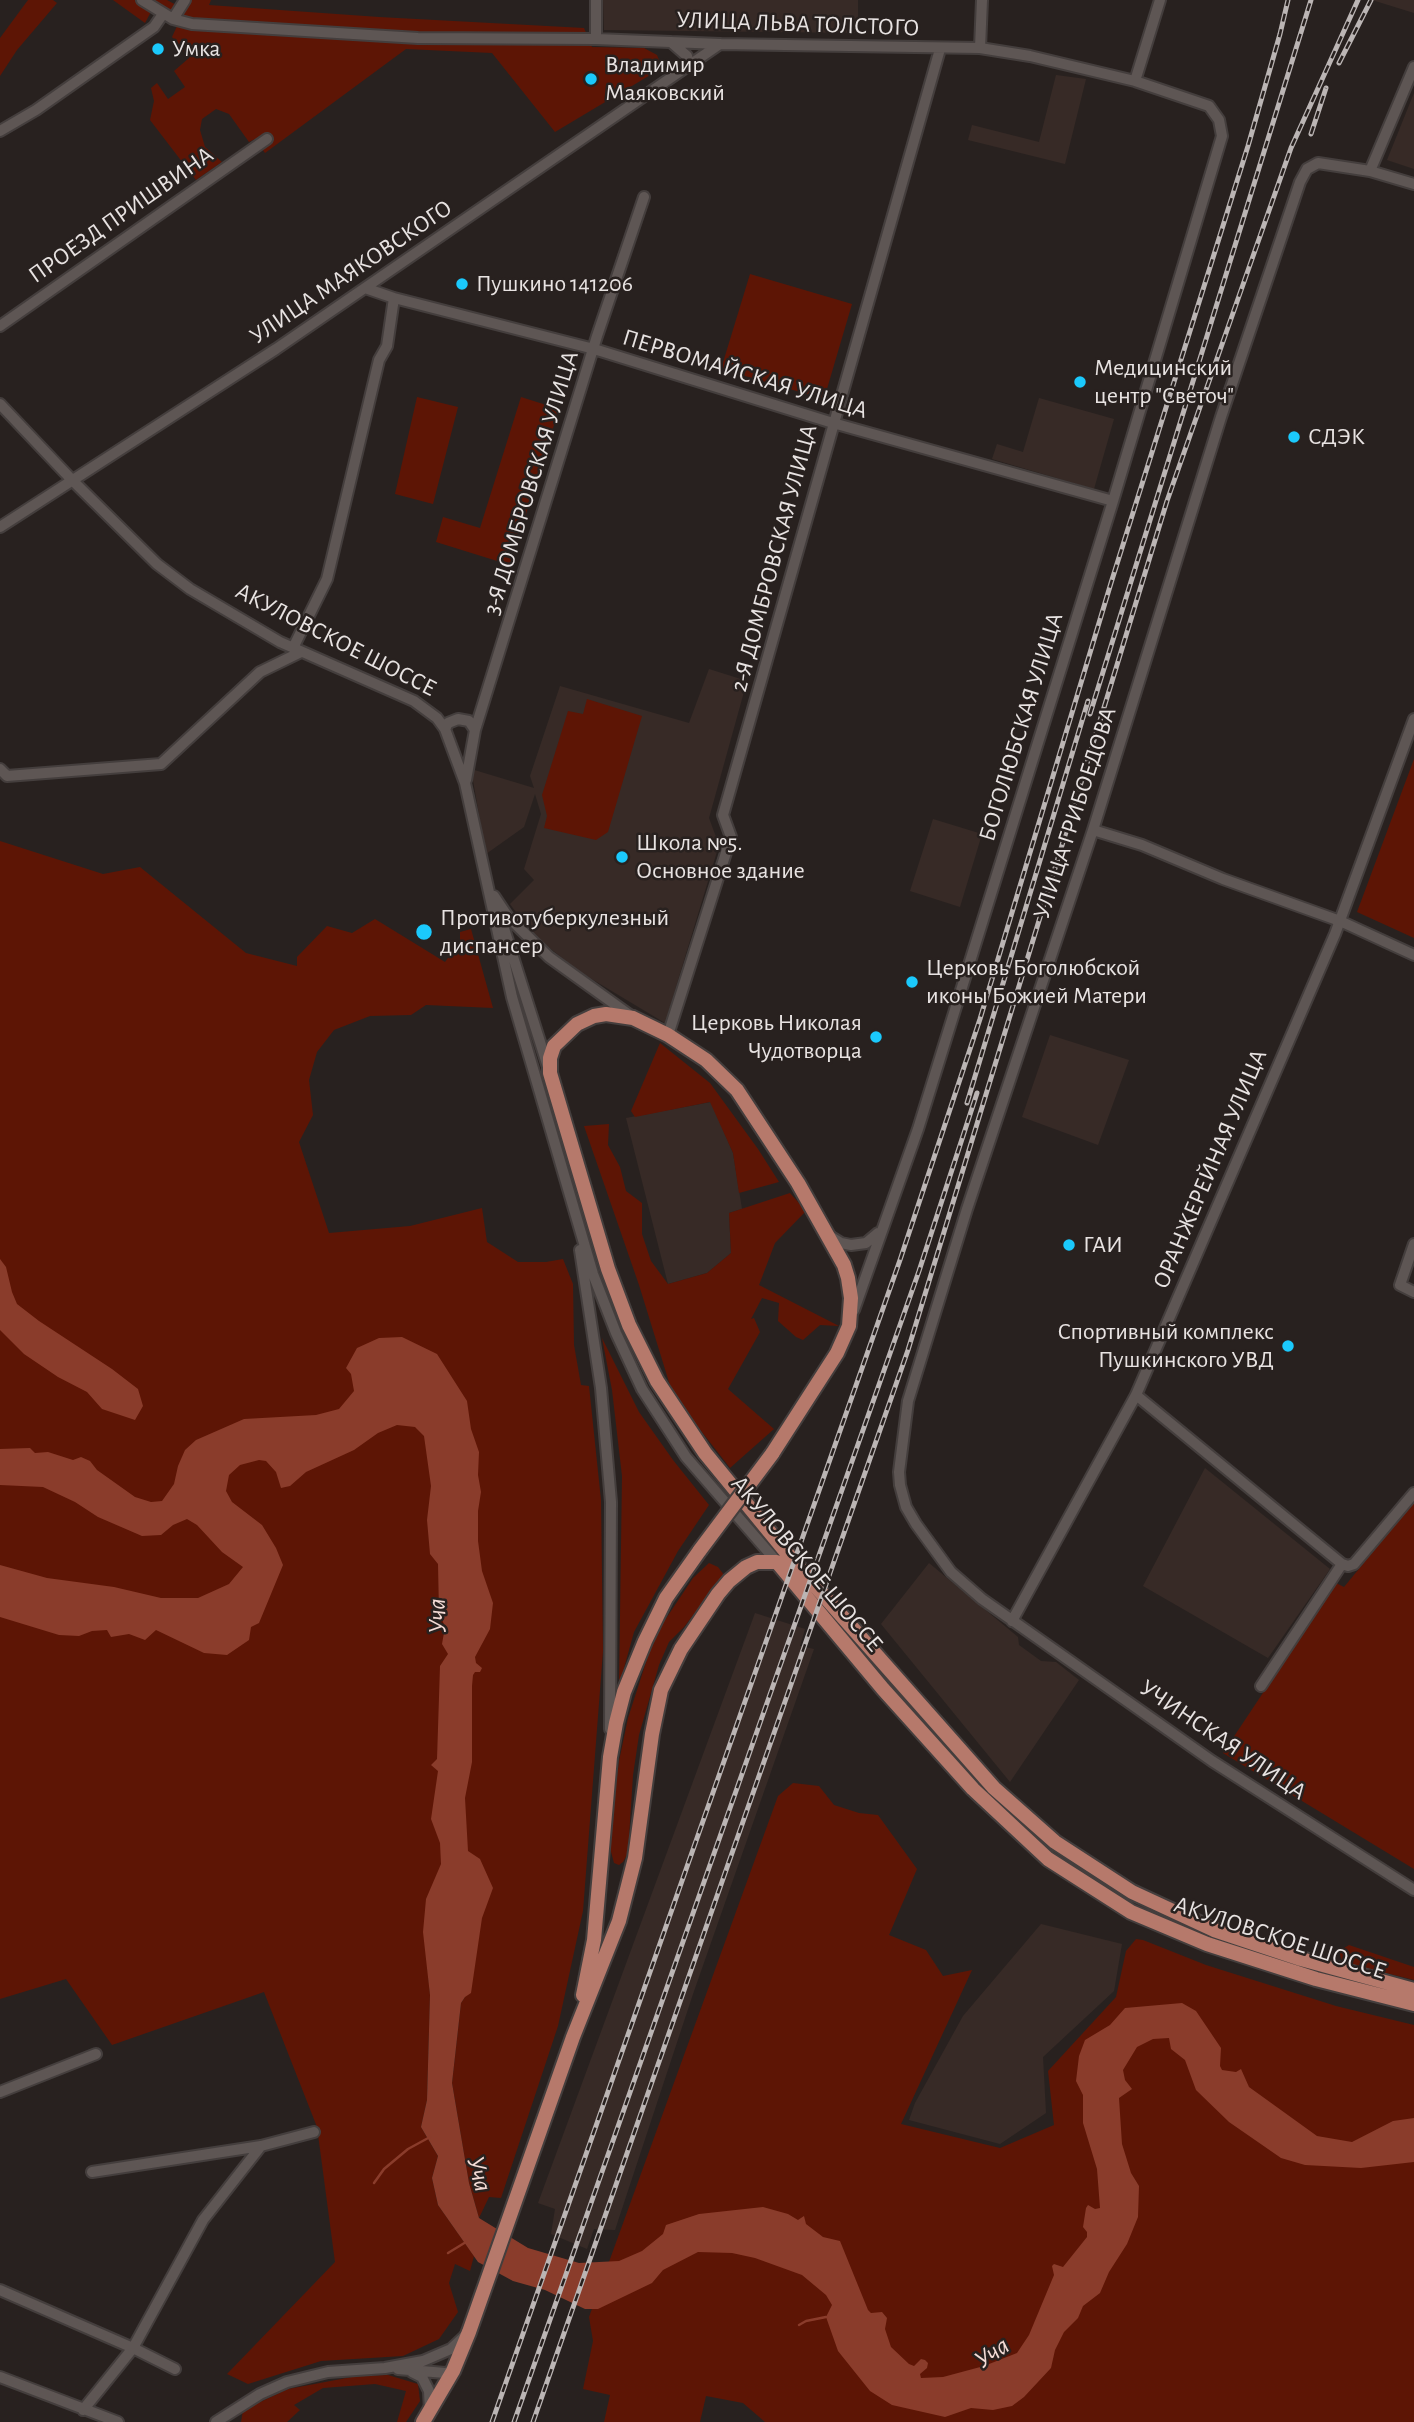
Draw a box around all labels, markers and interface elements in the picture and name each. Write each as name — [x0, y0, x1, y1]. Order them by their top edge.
street label: УЛИЦА ЛЬВА ТОЛСТОГО — [676, 5, 920, 43]
place label: Умка — [172, 35, 220, 63]
marker: Умка — [150, 41, 166, 57]
place label: Владимир Маяковский — [605, 51, 725, 107]
marker: Владимир Маяковский — [583, 71, 599, 87]
street label: ПРОЕЗД ПРИШВИНА — [23, 140, 219, 290]
street label: УЛИЦА МАЯКОВСКОГО — [244, 194, 458, 350]
place label: Пушкино 141206 — [476, 270, 633, 298]
marker: Пушкино 141206 — [454, 276, 470, 292]
street label: ПЕРВОМАЙСКАЯ УЛИЦА — [619, 323, 871, 425]
street label: 3-Я ДОМБРОВСКАЯ УЛИЦА — [477, 348, 585, 618]
place label: Медицинский центр "Светоч" — [1094, 354, 1234, 410]
marker: Медицинский центр "Светоч" — [1072, 374, 1088, 390]
street label: 2-Я ДОМБРОВСКАЯ УЛИЦА — [724, 421, 824, 695]
place label: СДЭК — [1308, 423, 1365, 451]
marker: СДЭК — [1286, 429, 1302, 445]
street label: АКУЛОВСКОЕ ШОССЕ — [231, 577, 441, 703]
street label: БОГОЛЮБСКАЯ УЛИЦА — [972, 609, 1070, 845]
street label: УЛИЦА ГРИБОЕДОВА — [1027, 704, 1123, 922]
place label: Школа №5. Основное здание — [636, 829, 805, 885]
marker: Школа №5. Основное здание — [614, 849, 630, 865]
place label: Противотуберкулезный диспансер — [440, 904, 669, 960]
marker: Противотуберкулезный диспансер — [414, 922, 434, 942]
place label: Церковь Боголюбской иконы Божией Матери — [926, 954, 1147, 1010]
marker: Церковь Боголюбской иконы Божией Матери — [904, 974, 920, 990]
place label: Церковь Николая Чудотворца — [691, 1009, 862, 1065]
marker: Церковь Николая Чудотворца — [868, 1029, 884, 1045]
street label: ОРАНЖЕРЕЙНАЯ УЛИЦА — [1147, 1045, 1273, 1293]
place label: ГАИ — [1083, 1231, 1123, 1259]
marker: ГАИ — [1061, 1237, 1077, 1253]
place label: Спортивный комплекс Пушкинского УВД — [1057, 1318, 1274, 1374]
marker: Спортивный комплекс Пушкинского УВД — [1280, 1338, 1296, 1354]
street label: АКУЛОВСКОЕ ШОССЕ — [725, 1470, 889, 1658]
water label: Уча — [421, 1598, 453, 1634]
street label: УЧИНСКАЯ УЛИЦА — [1134, 1674, 1312, 1806]
street label: АКУЛОВСКОЕ ШОССЕ — [1170, 1890, 1390, 1986]
water label: Уча — [459, 2153, 499, 2195]
water label: Уча — [969, 2330, 1015, 2376]

